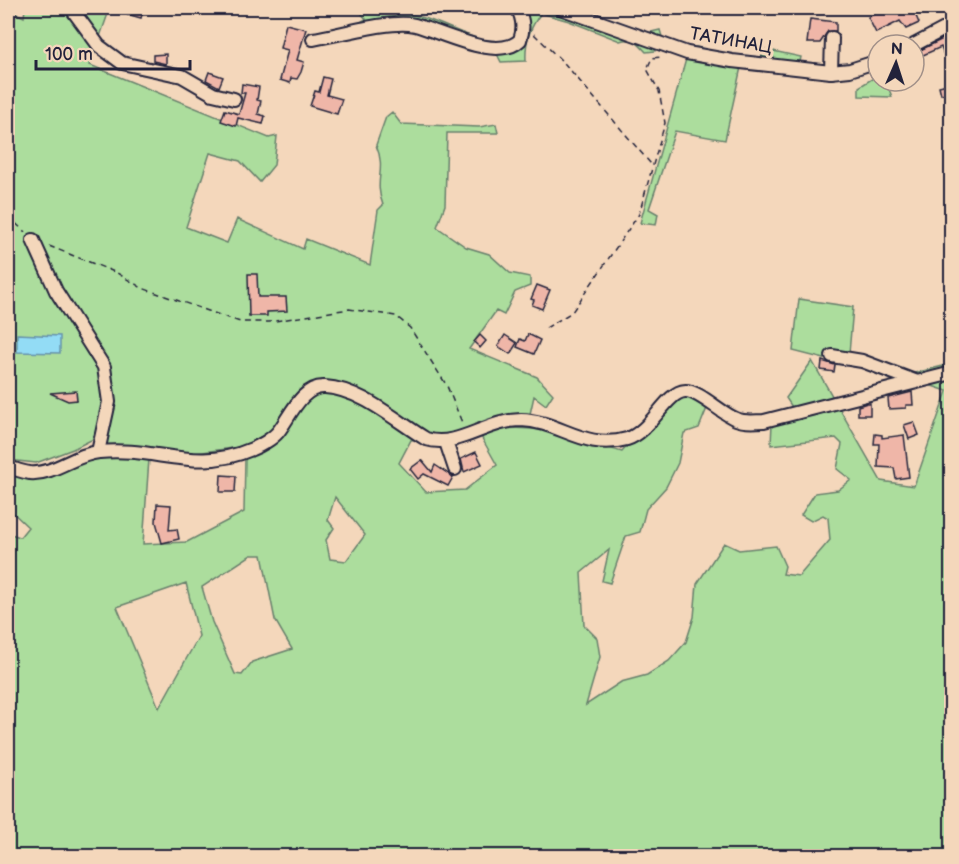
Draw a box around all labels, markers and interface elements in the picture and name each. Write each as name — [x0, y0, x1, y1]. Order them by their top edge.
street label: ТАТИНАЦ — [688, 23, 774, 58]
scale bar — [36, 33, 190, 71]
north arrow — [866, 33, 926, 93]
text: N — [890, 40, 903, 59]
text: 100 m — [45, 44, 93, 65]

